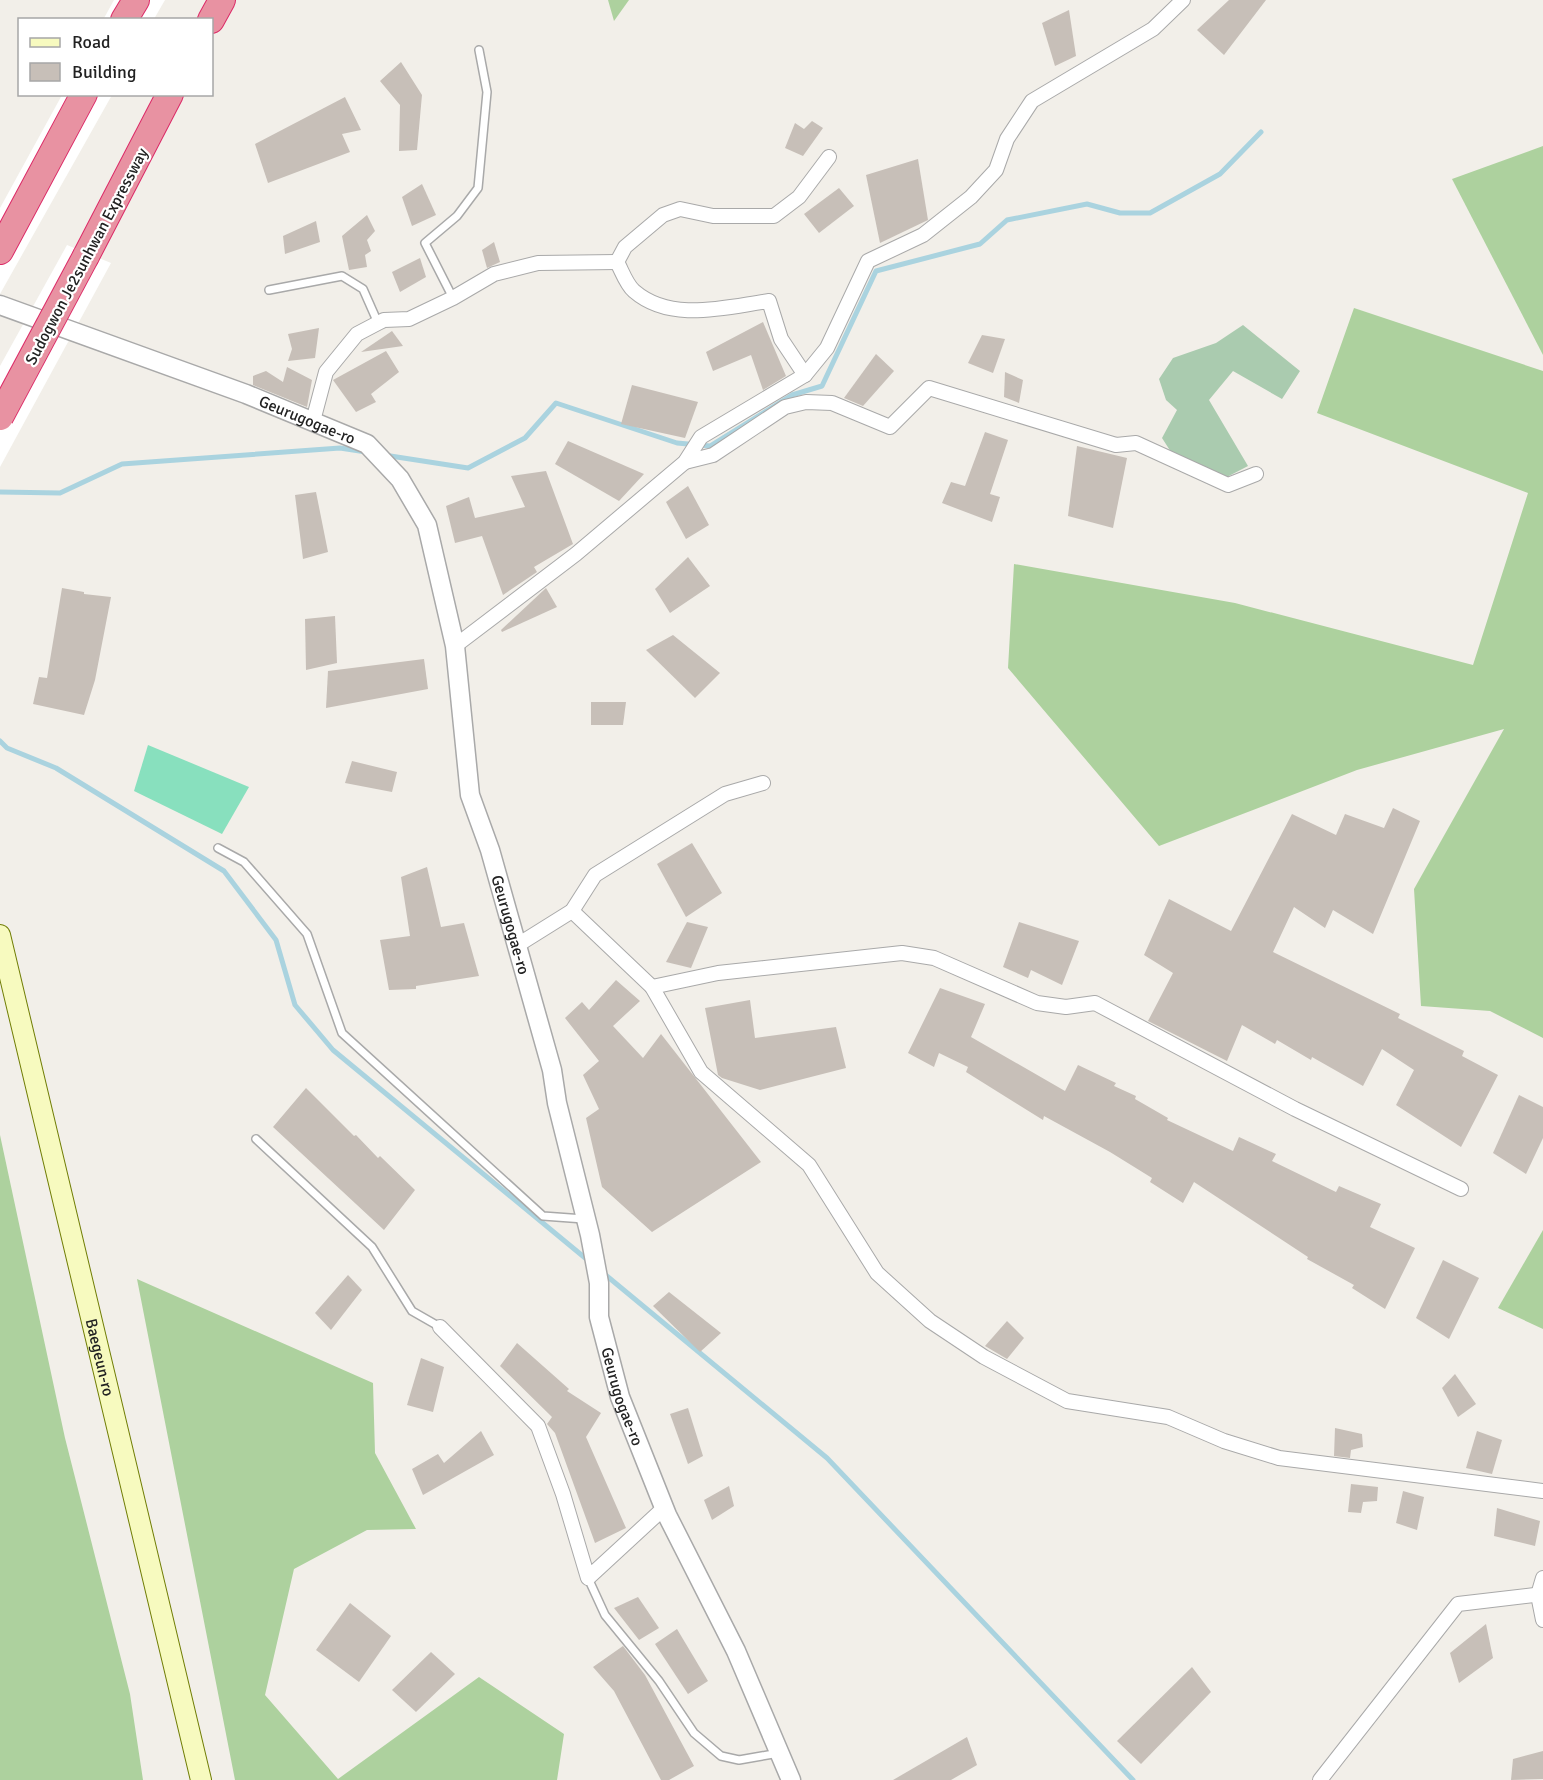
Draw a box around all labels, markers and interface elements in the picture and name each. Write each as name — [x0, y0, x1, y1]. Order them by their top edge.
legend — [18, 18, 213, 96]
text: Road — [72, 31, 111, 53]
text: Building — [72, 61, 136, 83]
street label: Sudogwon Je2sunhwan Expressway — [21, 144, 153, 368]
street label: Geurugogae-ro — [256, 391, 358, 449]
street label: Geurugogae-ro — [487, 873, 534, 977]
street label: Baegeun-ro — [81, 1317, 118, 1398]
street label: Geurugogae-ro — [596, 1345, 647, 1449]

